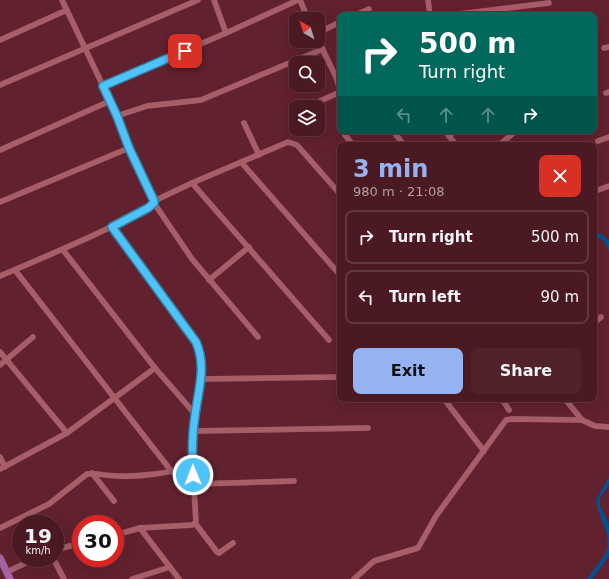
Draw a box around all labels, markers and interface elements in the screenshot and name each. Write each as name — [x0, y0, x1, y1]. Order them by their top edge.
north arrow — [289, 12, 325, 48]
map controls — [289, 12, 325, 136]
text: 500 m — [419, 27, 516, 60]
icon: right — [353, 28, 405, 80]
pin — [168, 34, 202, 68]
icon: arrive — [174, 40, 196, 62]
button: search — [289, 56, 325, 92]
text: Turn right — [419, 61, 505, 82]
button: layers — [289, 100, 325, 136]
icon: left — [393, 104, 415, 126]
icon: ahead — [435, 104, 457, 126]
icon: ahead — [477, 104, 499, 126]
icon: right — [519, 104, 541, 126]
text: 3 min — [353, 155, 428, 183]
button: close — [539, 155, 581, 197]
text: 980 m · 21:08 — [353, 184, 444, 199]
icon: right — [355, 226, 377, 248]
text: Turn right — [389, 228, 473, 246]
text: 500 m — [531, 228, 579, 246]
icon: left — [355, 286, 377, 308]
text: Turn left — [389, 288, 461, 306]
text: 90 m — [541, 288, 579, 306]
button: Exit — [353, 348, 463, 394]
button: Share — [471, 348, 581, 394]
position arrow — [172, 454, 214, 496]
speed limit sign: 30 — [72, 515, 124, 567]
text: 19 — [24, 524, 52, 548]
text: km/h — [25, 545, 51, 556]

